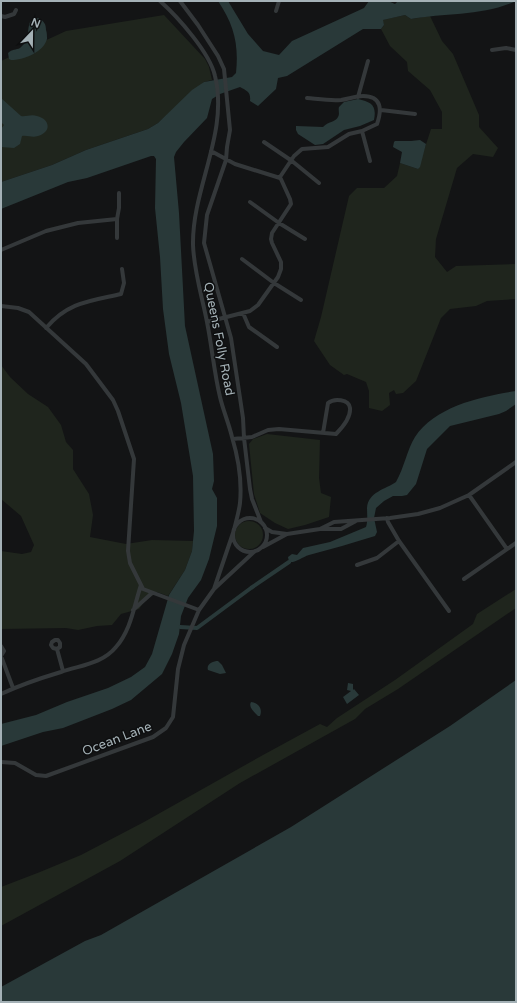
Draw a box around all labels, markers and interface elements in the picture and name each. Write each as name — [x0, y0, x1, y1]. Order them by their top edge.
north arrow — [12, 12, 52, 52]
text: N — [29, 16, 42, 31]
street label: Queens Folly Road — [200, 281, 238, 397]
street label: Ocean Lane — [80, 718, 154, 760]

